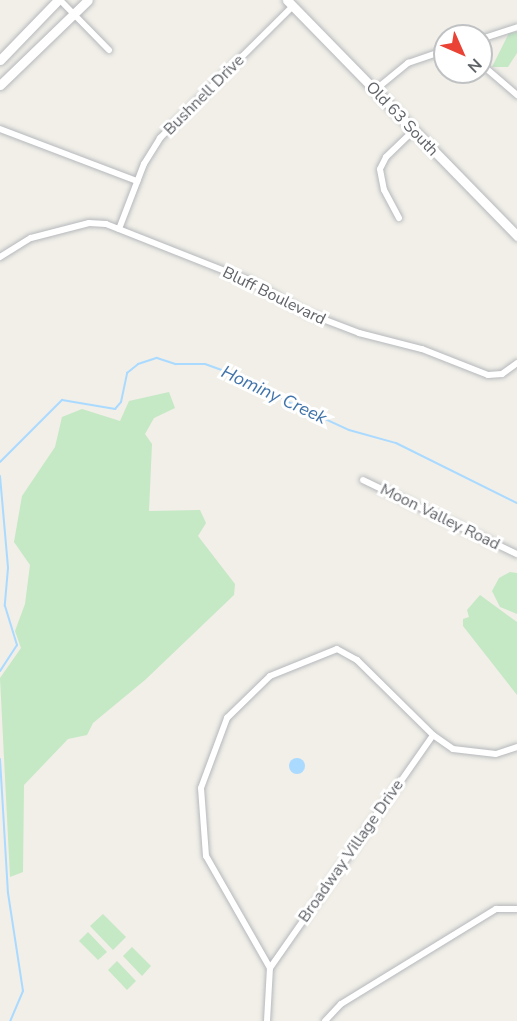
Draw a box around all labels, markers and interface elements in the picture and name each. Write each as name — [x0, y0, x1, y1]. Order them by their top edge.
north arrow — [433, 24, 493, 84]
street label: Bushnell Drive — [160, 51, 248, 139]
text: N — [462, 53, 486, 77]
street label: Old 63 South — [362, 78, 442, 160]
street label: Bluff Boulevard — [219, 263, 329, 329]
water label: Hominy Creek — [218, 361, 330, 429]
street label: Moon Valley Road — [377, 480, 503, 554]
street label: Broadway Village Drive — [294, 776, 408, 926]

